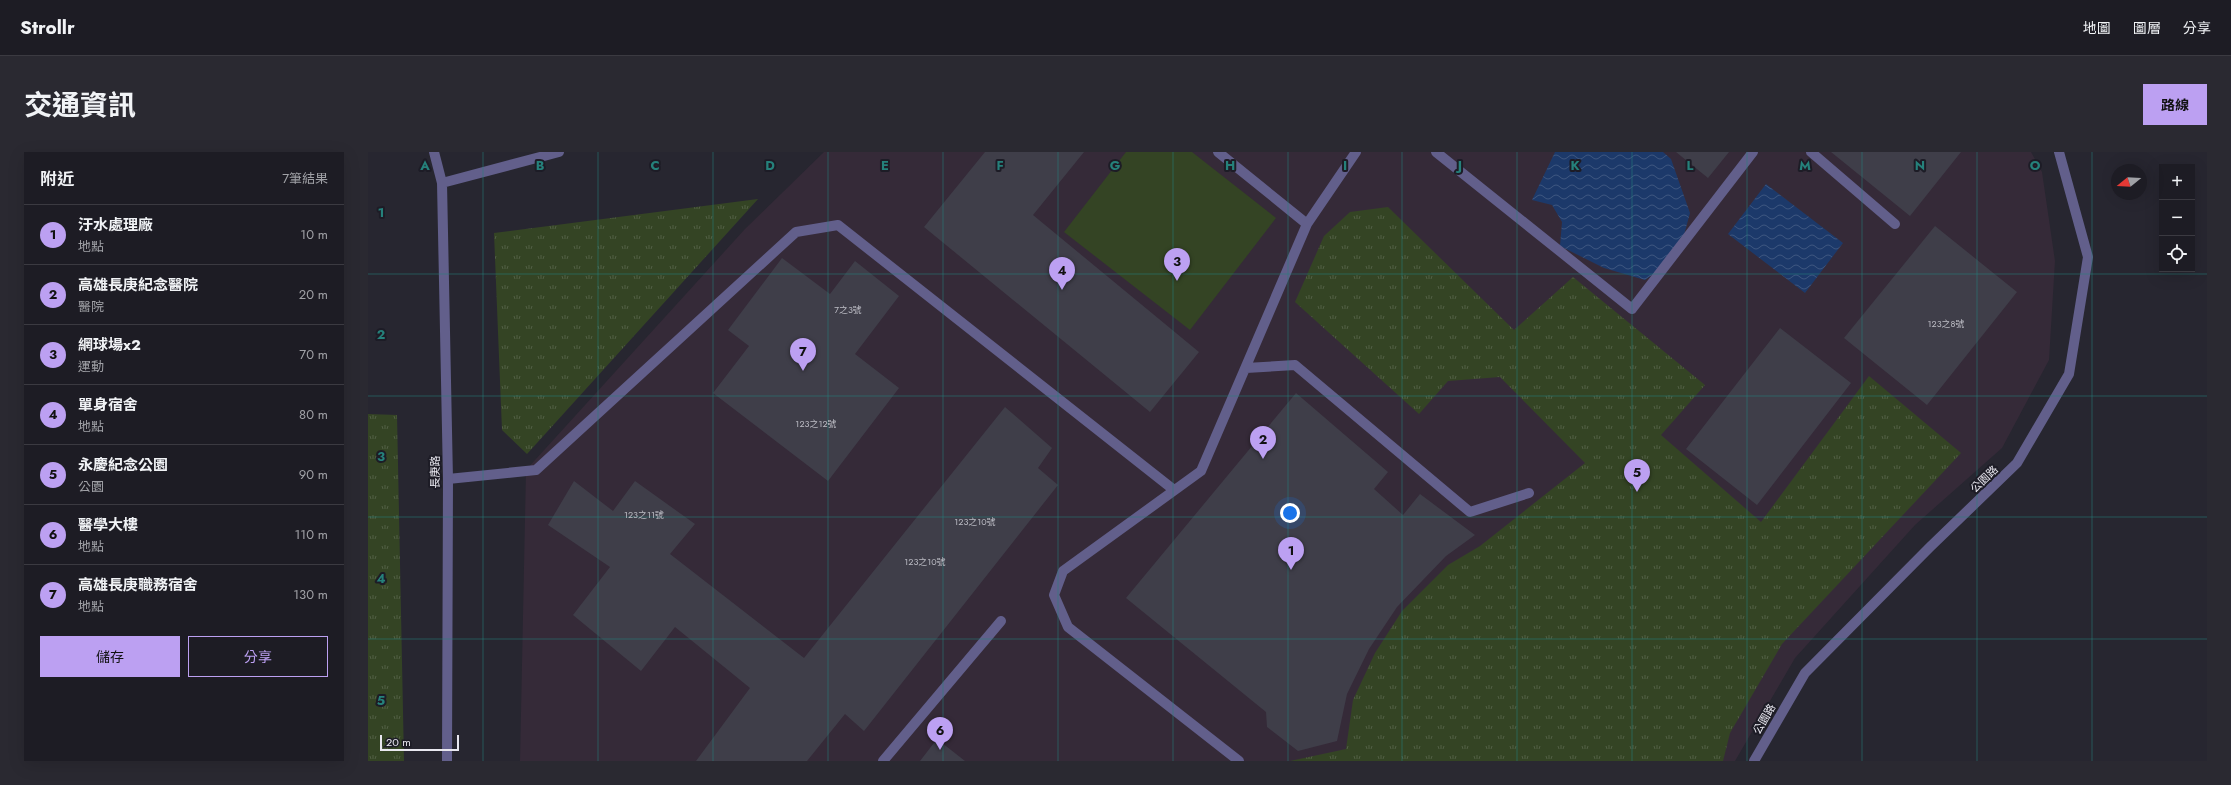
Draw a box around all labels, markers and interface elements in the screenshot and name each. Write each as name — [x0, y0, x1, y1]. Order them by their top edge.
text: Strollr — [20, 14, 75, 41]
text: 地圖 — [2083, 18, 2111, 38]
text: 圖層 — [2133, 18, 2161, 38]
text: 分享 — [2183, 18, 2211, 38]
button: 路線 — [2143, 84, 2207, 125]
text: 交通資訊 — [24, 85, 136, 126]
text: A — [419, 156, 430, 175]
text: B — [536, 156, 545, 175]
text: C — [650, 156, 660, 175]
text: D — [765, 156, 775, 175]
text: E — [881, 156, 889, 175]
text: F — [996, 156, 1004, 175]
text: G — [1110, 156, 1121, 175]
text: H — [1225, 156, 1235, 175]
text: I — [1343, 156, 1347, 175]
text: J — [1455, 156, 1462, 175]
text: K — [1570, 156, 1580, 175]
text: L — [1687, 156, 1694, 175]
text: M — [1799, 156, 1811, 175]
text: N — [1915, 156, 1925, 175]
text: O — [2030, 156, 2041, 175]
north arrow — [2111, 164, 2147, 200]
map controls — [2159, 164, 2195, 272]
button: + — [2159, 164, 2195, 200]
text: 附近 — [40, 167, 74, 191]
text: 7筆結果 — [282, 169, 328, 188]
button: − — [2159, 200, 2195, 236]
text: 1 — [378, 203, 384, 222]
text: 汙水處理廠 — [78, 214, 153, 236]
text: 1 — [50, 225, 56, 244]
text: 10 m — [300, 225, 328, 244]
button: locate — [2159, 236, 2195, 272]
text: 地點 — [78, 237, 104, 256]
pin: 3 — [1164, 248, 1190, 281]
pin: 4 — [1049, 257, 1075, 290]
text: 高雄長庚紀念醫院 — [78, 274, 198, 296]
text: 2 — [49, 285, 57, 304]
text: 20 m — [299, 285, 328, 304]
text: 醫院 — [78, 297, 104, 316]
house number: 7之3號 — [834, 303, 862, 316]
house number: 123之8號 — [1928, 317, 1965, 330]
text: 2 — [377, 325, 385, 344]
text: 網球場x2 — [78, 334, 141, 356]
pin: 7 — [790, 338, 816, 371]
text: 3 — [49, 345, 57, 364]
text: 70 m — [299, 345, 328, 364]
text: 運動 — [78, 357, 104, 376]
text: 單身宿舍 — [78, 394, 138, 416]
text: 4 — [48, 405, 58, 424]
text: 80 m — [299, 405, 328, 424]
text: 地點 — [78, 417, 104, 436]
house number: 123之12號 — [795, 417, 837, 430]
pin: 2 — [1250, 426, 1276, 459]
text: 3 — [377, 447, 385, 466]
text: 永慶紀念公園 — [78, 454, 168, 476]
street label: 長庚路 — [427, 456, 443, 489]
pin: 5 — [1624, 459, 1650, 492]
street label: 公園路 — [1967, 462, 2001, 496]
text: 5 — [49, 465, 57, 484]
text: 90 m — [299, 465, 328, 484]
text: 公園 — [78, 477, 104, 496]
your location — [1280, 503, 1300, 523]
house number: 123之11號 — [624, 508, 664, 521]
text: 醫學大樓 — [78, 514, 138, 536]
house number: 123之10號 — [954, 515, 996, 528]
text: 6 — [49, 525, 57, 544]
text: 110 m — [294, 525, 328, 544]
text: 地點 — [78, 537, 104, 556]
pin: 1 — [1278, 537, 1304, 570]
house number: 123之10號 — [904, 555, 946, 568]
text: 4 — [376, 569, 386, 588]
text: 高雄長庚職務宿舍 — [78, 574, 198, 596]
text: 7 — [49, 585, 57, 604]
text: 130 m — [293, 585, 328, 604]
text: 地點 — [78, 597, 104, 616]
button: 儲存 — [40, 636, 180, 677]
button: 分享 — [188, 636, 328, 677]
text: 5 — [377, 691, 385, 710]
street label: 公園路 — [1749, 701, 1779, 737]
pin: 6 — [927, 717, 953, 750]
scale bar — [380, 733, 459, 752]
text: 20 m — [386, 734, 411, 750]

